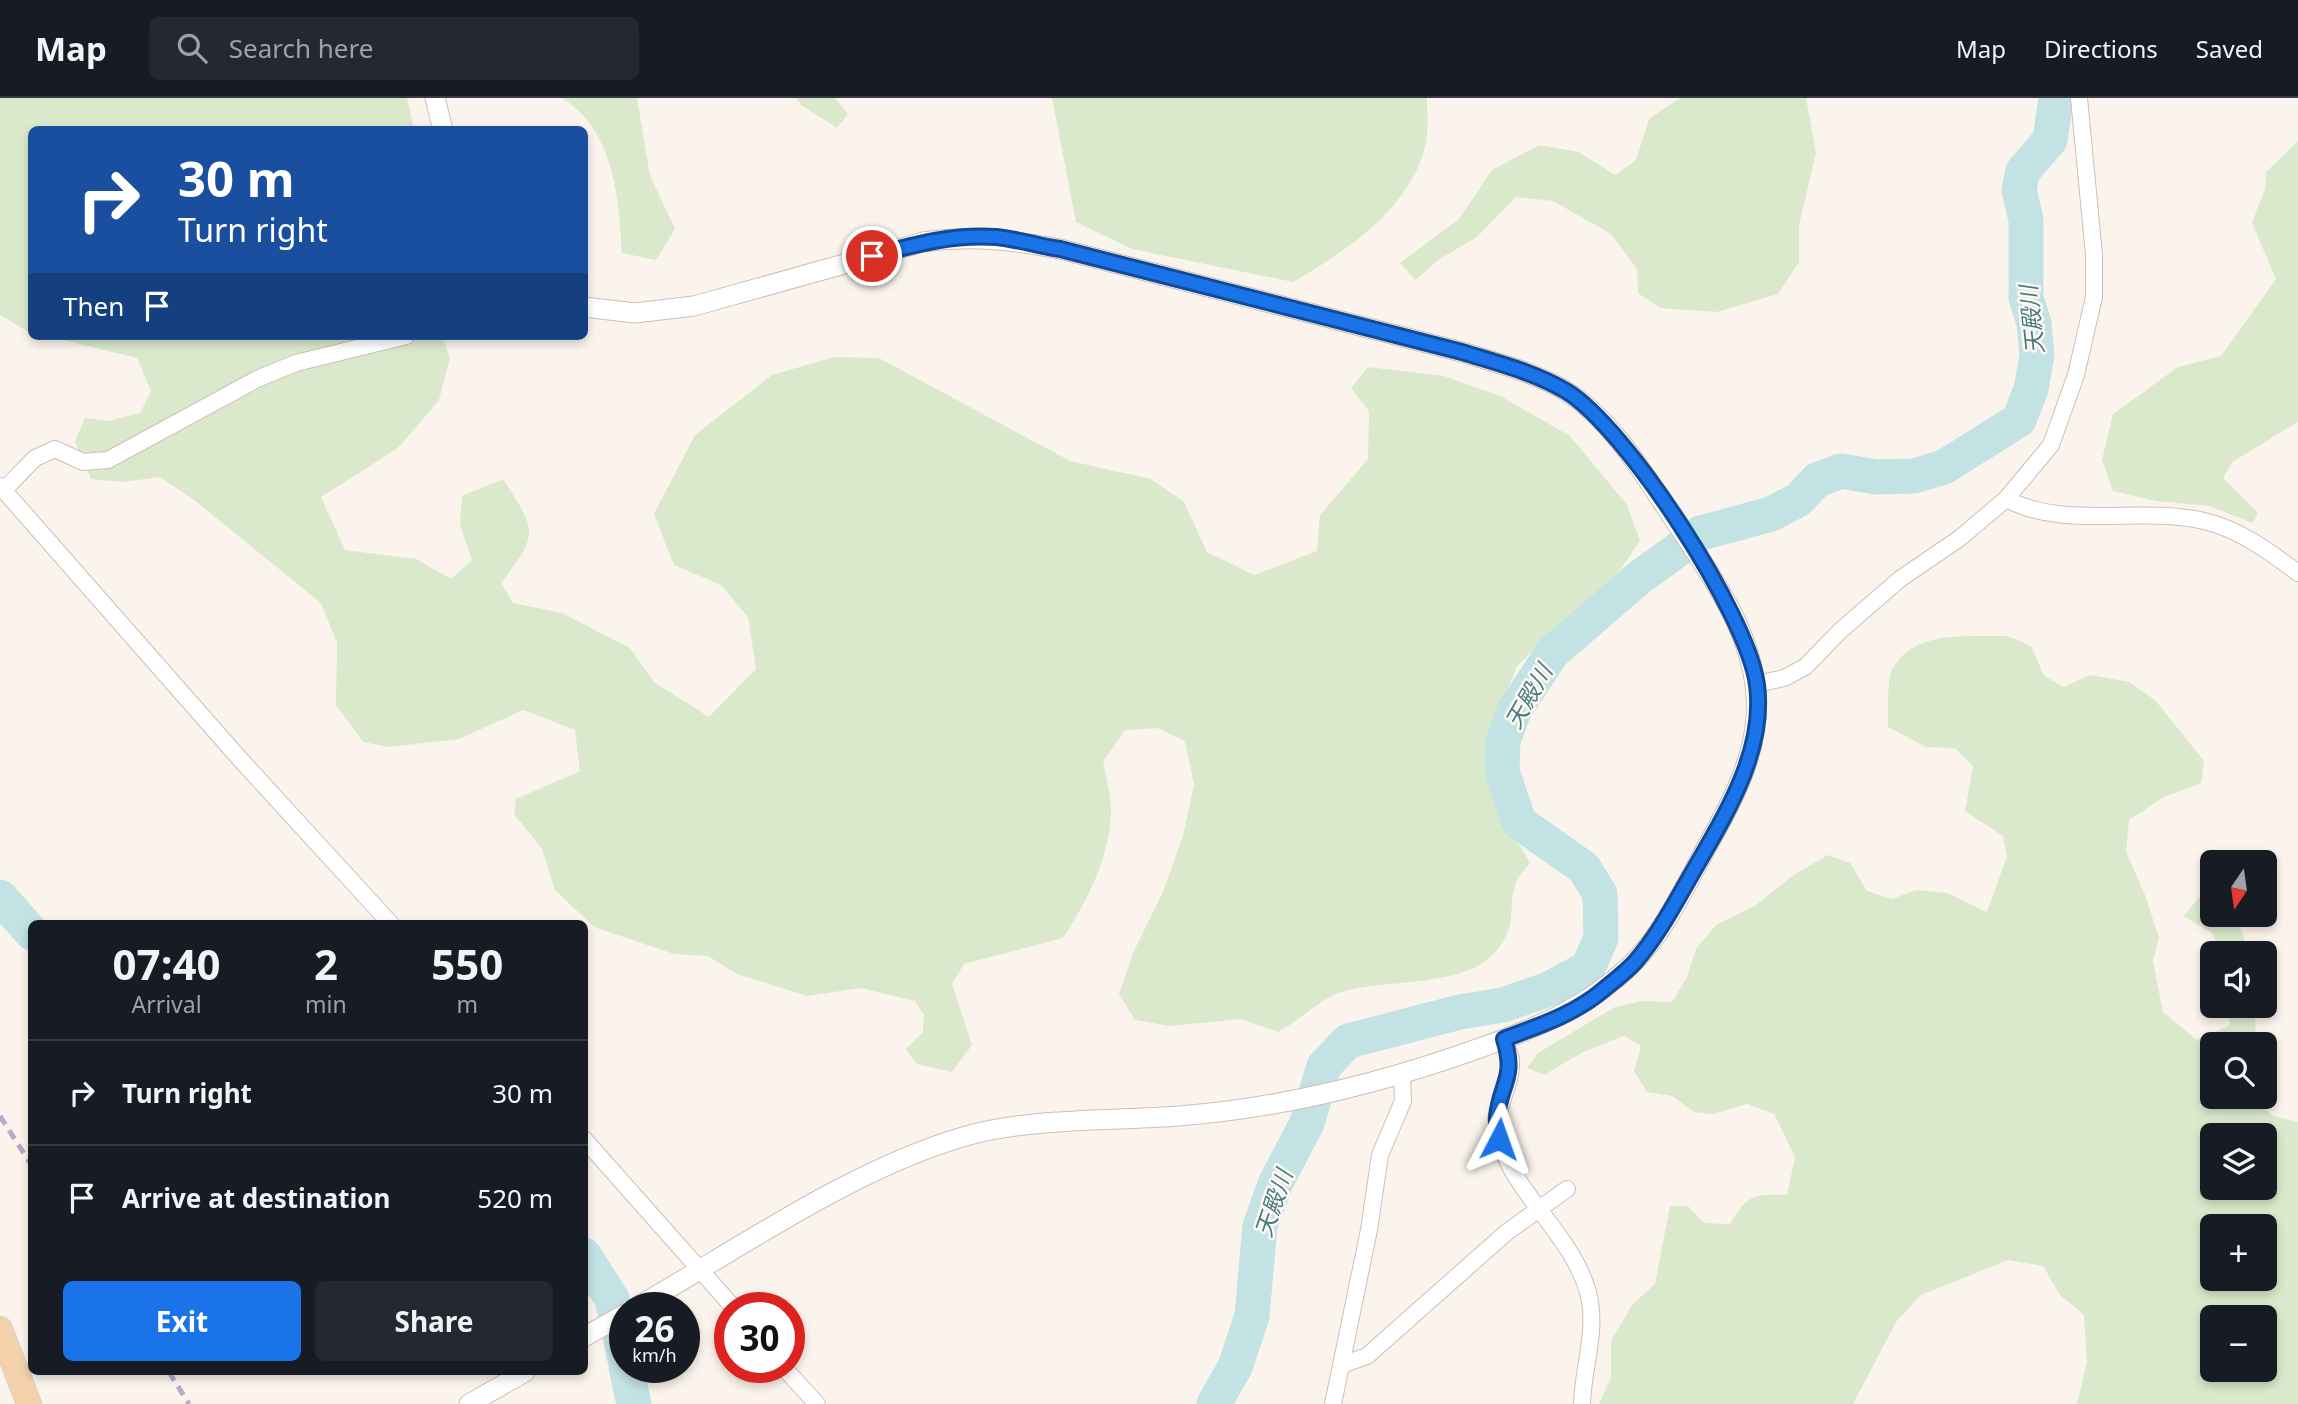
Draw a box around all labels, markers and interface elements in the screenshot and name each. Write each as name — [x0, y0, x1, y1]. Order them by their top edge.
search box — [149, 17, 639, 80]
text: Map — [35, 26, 107, 71]
icon: search — [173, 29, 211, 67]
text: Search here — [229, 30, 373, 66]
text: Map — [1956, 32, 2006, 65]
text: Directions — [2044, 32, 2158, 65]
text: Saved — [2196, 32, 2263, 65]
text: 30 m — [178, 145, 295, 211]
icon: right — [63, 154, 154, 245]
text: Turn right — [178, 208, 328, 251]
pin — [842, 226, 902, 286]
icon: arrive — [853, 237, 891, 275]
water label: 天殿川 — [2011, 281, 2051, 356]
icon: arrive — [138, 287, 176, 325]
text: Then — [63, 288, 124, 324]
water label: 天殿川 — [1497, 656, 1561, 734]
north arrow — [2200, 850, 2277, 928]
map controls — [2200, 850, 2277, 1382]
text: 07:40 — [113, 935, 220, 992]
text: 2 — [314, 935, 338, 992]
text: 550 — [431, 935, 503, 992]
button: sound — [2200, 941, 2277, 1018]
text: Arrival — [131, 988, 202, 1020]
text: min — [305, 988, 347, 1020]
text: m — [457, 988, 478, 1020]
button: search — [2200, 1032, 2277, 1109]
icon: right — [63, 1074, 101, 1112]
text: Turn right — [122, 1075, 252, 1111]
text: 30 m — [492, 1075, 553, 1111]
position arrow — [1462, 1102, 1536, 1176]
button: layers — [2200, 1123, 2277, 1200]
water label: 天殿川 — [1247, 1162, 1300, 1241]
icon: arrive — [63, 1179, 101, 1217]
text: Arrive at destination — [122, 1180, 391, 1216]
text: 520 m — [477, 1180, 553, 1216]
button: + — [2200, 1214, 2277, 1291]
button: Exit — [63, 1281, 301, 1361]
button: Share — [315, 1281, 553, 1361]
speed limit sign: 30 — [714, 1292, 805, 1383]
text: 26 — [634, 1305, 675, 1352]
button: − — [2200, 1305, 2277, 1382]
text: km/h — [632, 1343, 677, 1367]

